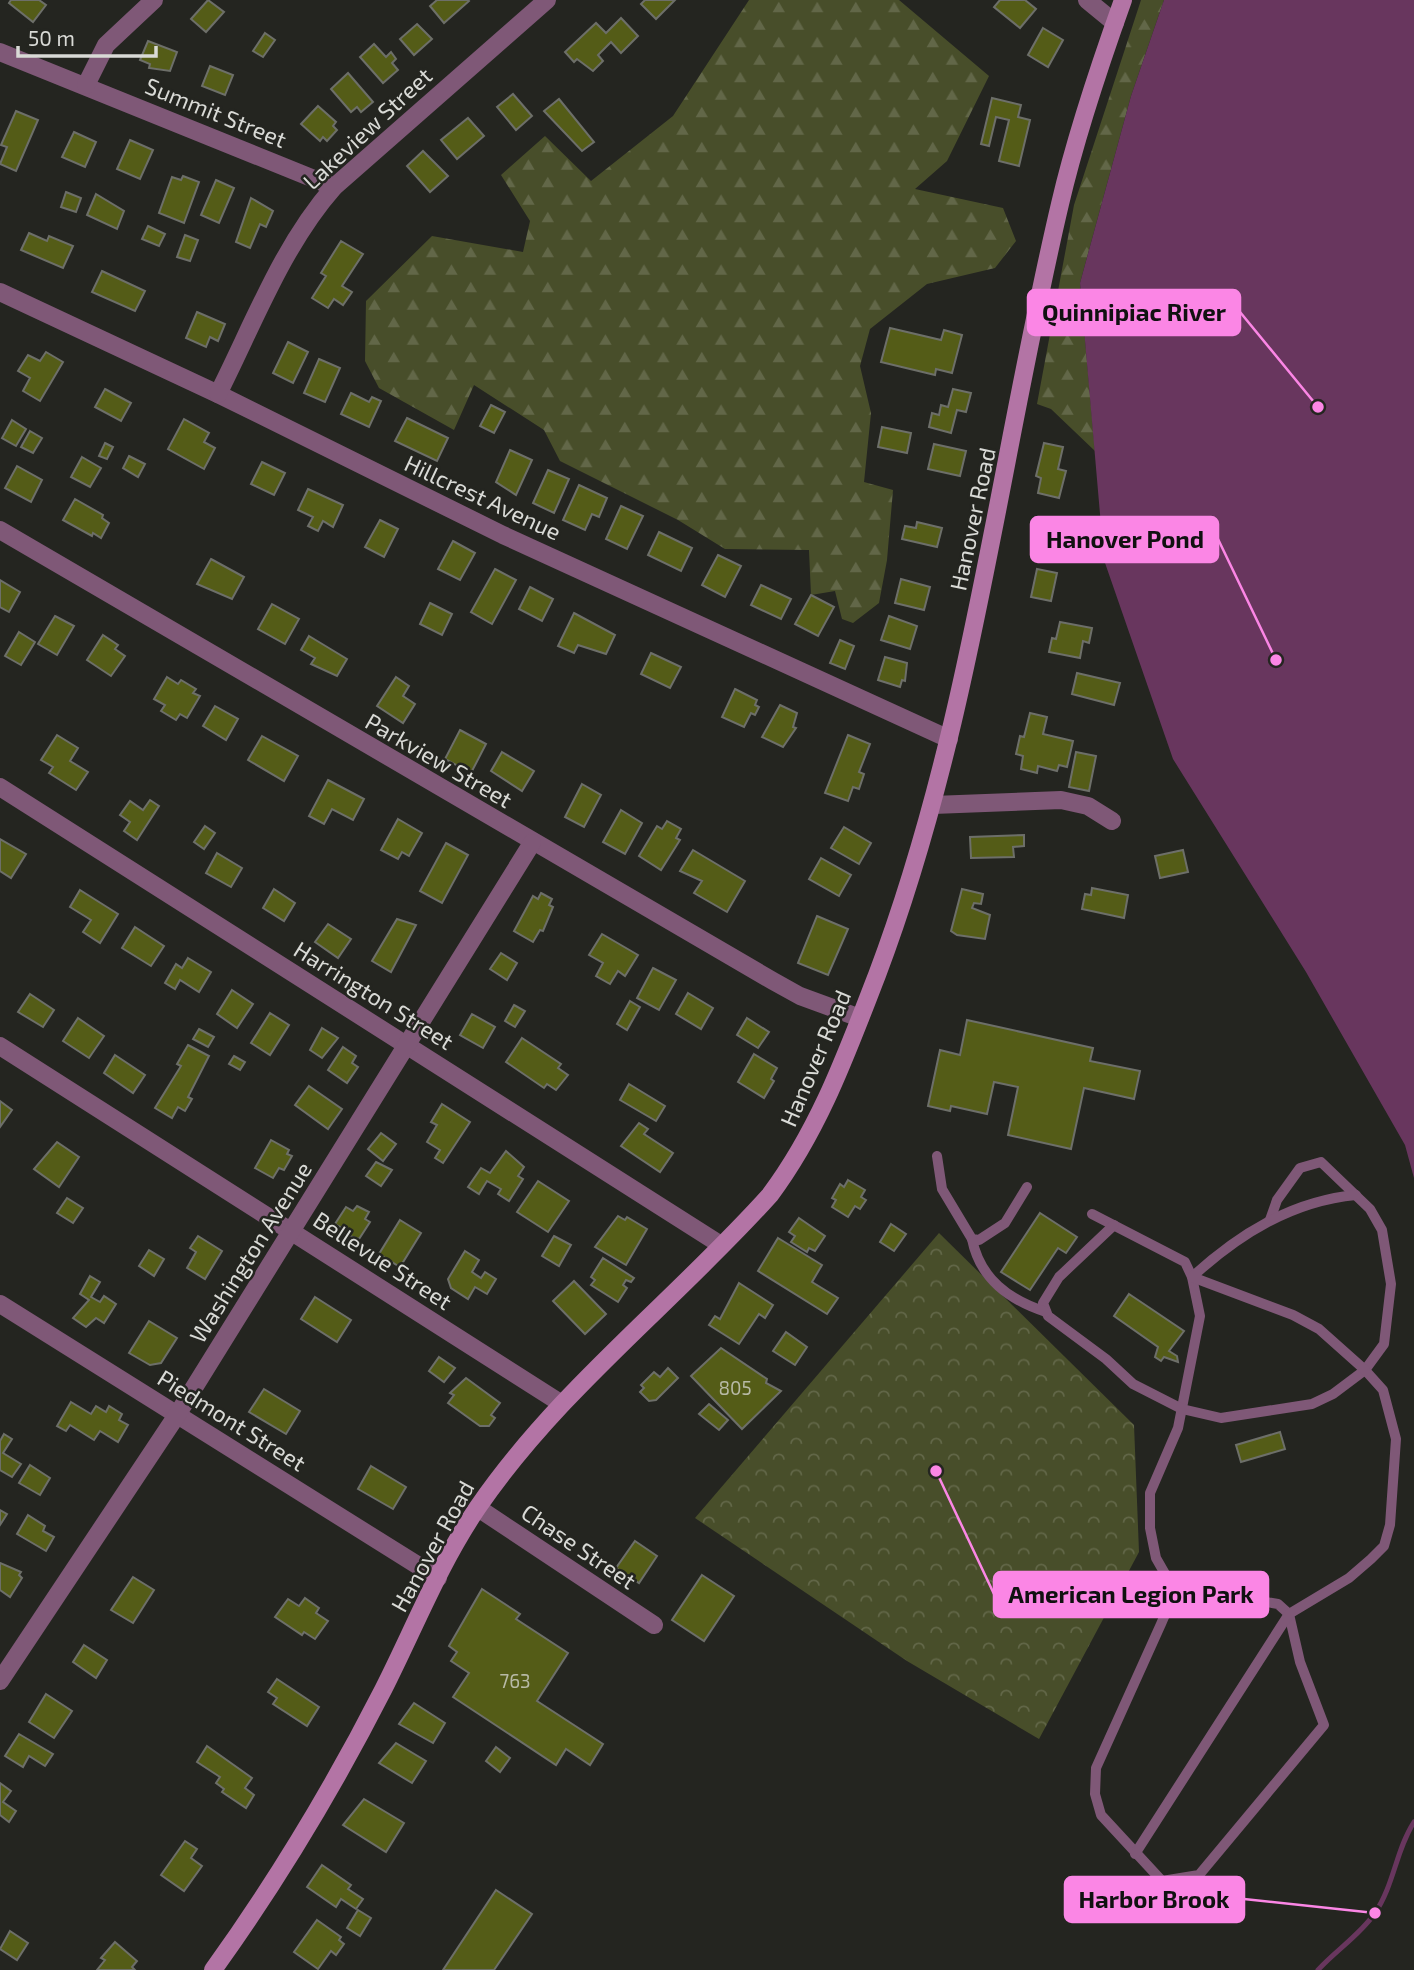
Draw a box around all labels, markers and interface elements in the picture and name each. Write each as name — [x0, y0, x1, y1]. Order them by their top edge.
scale bar — [18, 14, 156, 58]
text: 50 m — [28, 25, 75, 50]
street label: Lakeview Street — [297, 61, 437, 195]
street label: Summit Street — [141, 71, 291, 153]
callout: Quinnipiac River — [1028, 290, 1240, 335]
text: Quinnipiac River — [1042, 297, 1227, 327]
street label: Hanover Road — [943, 445, 1001, 593]
street label: Hillcrest Avenue — [400, 449, 566, 545]
callout: Hanover Pond — [1031, 517, 1218, 562]
text: Hanover Pond — [1046, 524, 1204, 553]
street label: Parkview Street — [361, 707, 518, 813]
street label: Harrington Street — [289, 935, 459, 1055]
street label: Hanover Road — [774, 986, 856, 1130]
street label: Washington Avenue — [183, 1156, 317, 1348]
street label: Bellevue Street — [309, 1205, 458, 1315]
street label: Piedmont Street — [153, 1363, 311, 1477]
house number: 805 — [718, 1376, 752, 1399]
street label: Hanover Road — [384, 1476, 480, 1616]
street label: Chase Street — [516, 1497, 642, 1595]
callout: American Legion Park — [994, 1572, 1268, 1617]
text: American Legion Park — [1008, 1579, 1254, 1608]
house number: 763 — [499, 1669, 531, 1692]
callout: Harbor Brook — [1065, 1877, 1244, 1922]
text: Harbor Brook — [1078, 1884, 1230, 1913]

